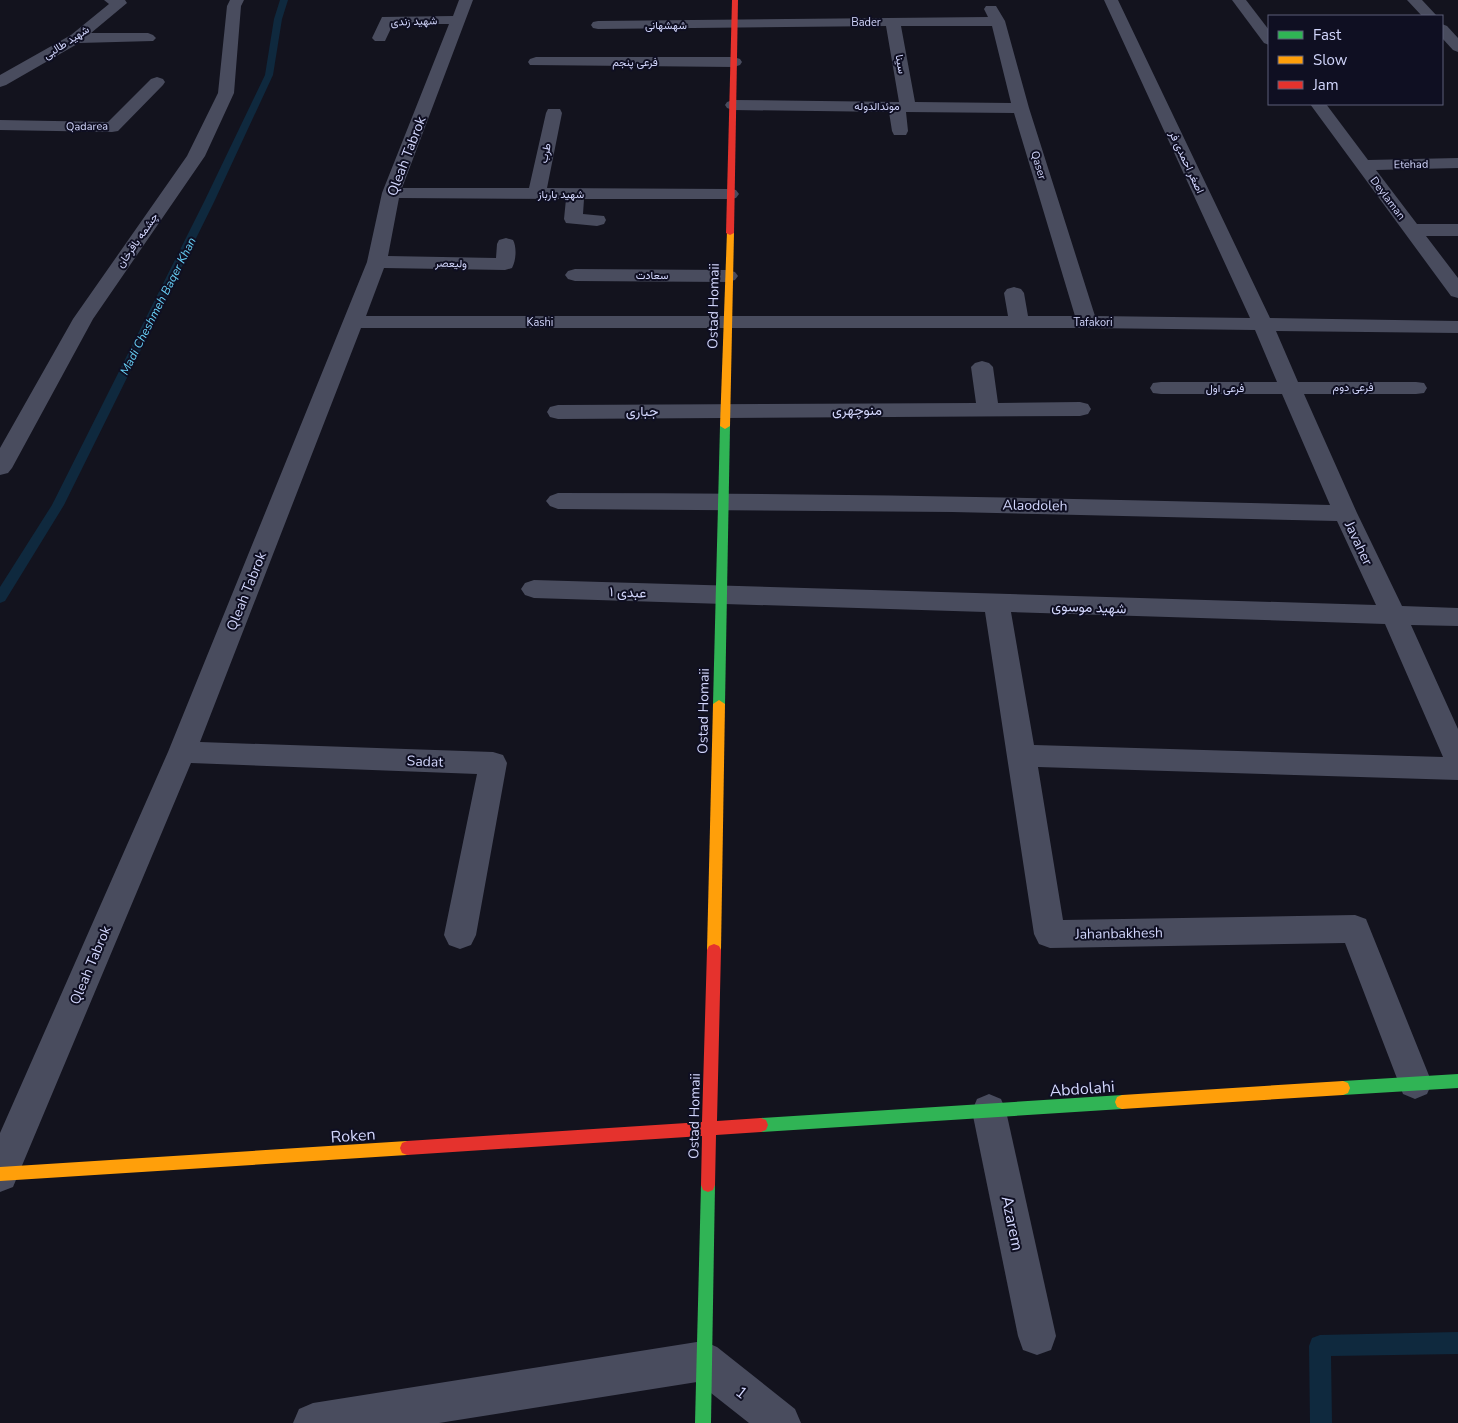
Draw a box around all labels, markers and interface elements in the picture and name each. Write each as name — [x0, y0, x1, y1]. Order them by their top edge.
street label: شهید زندی — [390, 13, 438, 30]
street label: Bader — [851, 15, 881, 30]
legend — [1268, 15, 1443, 105]
street label: شهشهانی — [645, 18, 687, 33]
street label: شهید طالبی — [40, 22, 92, 63]
text: Fast — [1313, 25, 1342, 45]
text: Slow — [1313, 50, 1348, 70]
street label: سینا — [891, 53, 910, 75]
street label: فرعی پنجم — [612, 55, 658, 70]
text: Jam — [1312, 75, 1339, 95]
street label: موئدالدوله — [854, 99, 900, 114]
street label: Qleah Tabrok — [383, 113, 431, 199]
street label: Qadarea — [66, 119, 108, 134]
street label: اصغر احمدی فر — [1165, 128, 1208, 196]
street label: طرب — [536, 142, 555, 165]
street label: Qaser — [1027, 149, 1050, 181]
street label: Etehad — [1394, 157, 1428, 172]
street label: Deylaman — [1367, 174, 1409, 223]
street label: شهید بارباز — [537, 187, 584, 202]
street label: چشمه باقرخان — [113, 210, 162, 271]
water label: Madi Cheshmeh Baqer Khan — [116, 234, 200, 378]
street label: ولیعصر — [434, 256, 467, 271]
street label: Ostad Homaii — [703, 263, 724, 349]
street label: سعادت — [636, 268, 669, 283]
street label: Kashi — [527, 315, 553, 330]
street label: Tafakori — [1073, 315, 1113, 330]
street label: فرعی دوم — [1333, 380, 1373, 395]
street label: فرعی اول — [1206, 381, 1244, 396]
street label: منوچهری — [832, 401, 882, 420]
street label: جباری — [626, 402, 658, 421]
street label: Alaodoleh — [1002, 495, 1068, 516]
street label: Javaher — [1340, 517, 1377, 568]
street label: Qleah Tabrok — [222, 548, 271, 634]
street label: عبدی ۱ — [609, 582, 647, 603]
street label: شهید موسوی — [1051, 597, 1127, 618]
street label: Ostad Homaii — [693, 668, 714, 754]
street label: Sadat — [406, 751, 444, 772]
street label: Qleah Tabrok — [65, 922, 116, 1008]
street label: Jahanbakhesh — [1074, 923, 1163, 944]
street label: Ostad Homaii — [684, 1073, 705, 1159]
street label: Abdolahi — [1049, 1076, 1115, 1102]
street label: Roken — [330, 1123, 376, 1149]
street label: Azarem — [996, 1194, 1029, 1253]
street label: 1 — [731, 1381, 752, 1404]

